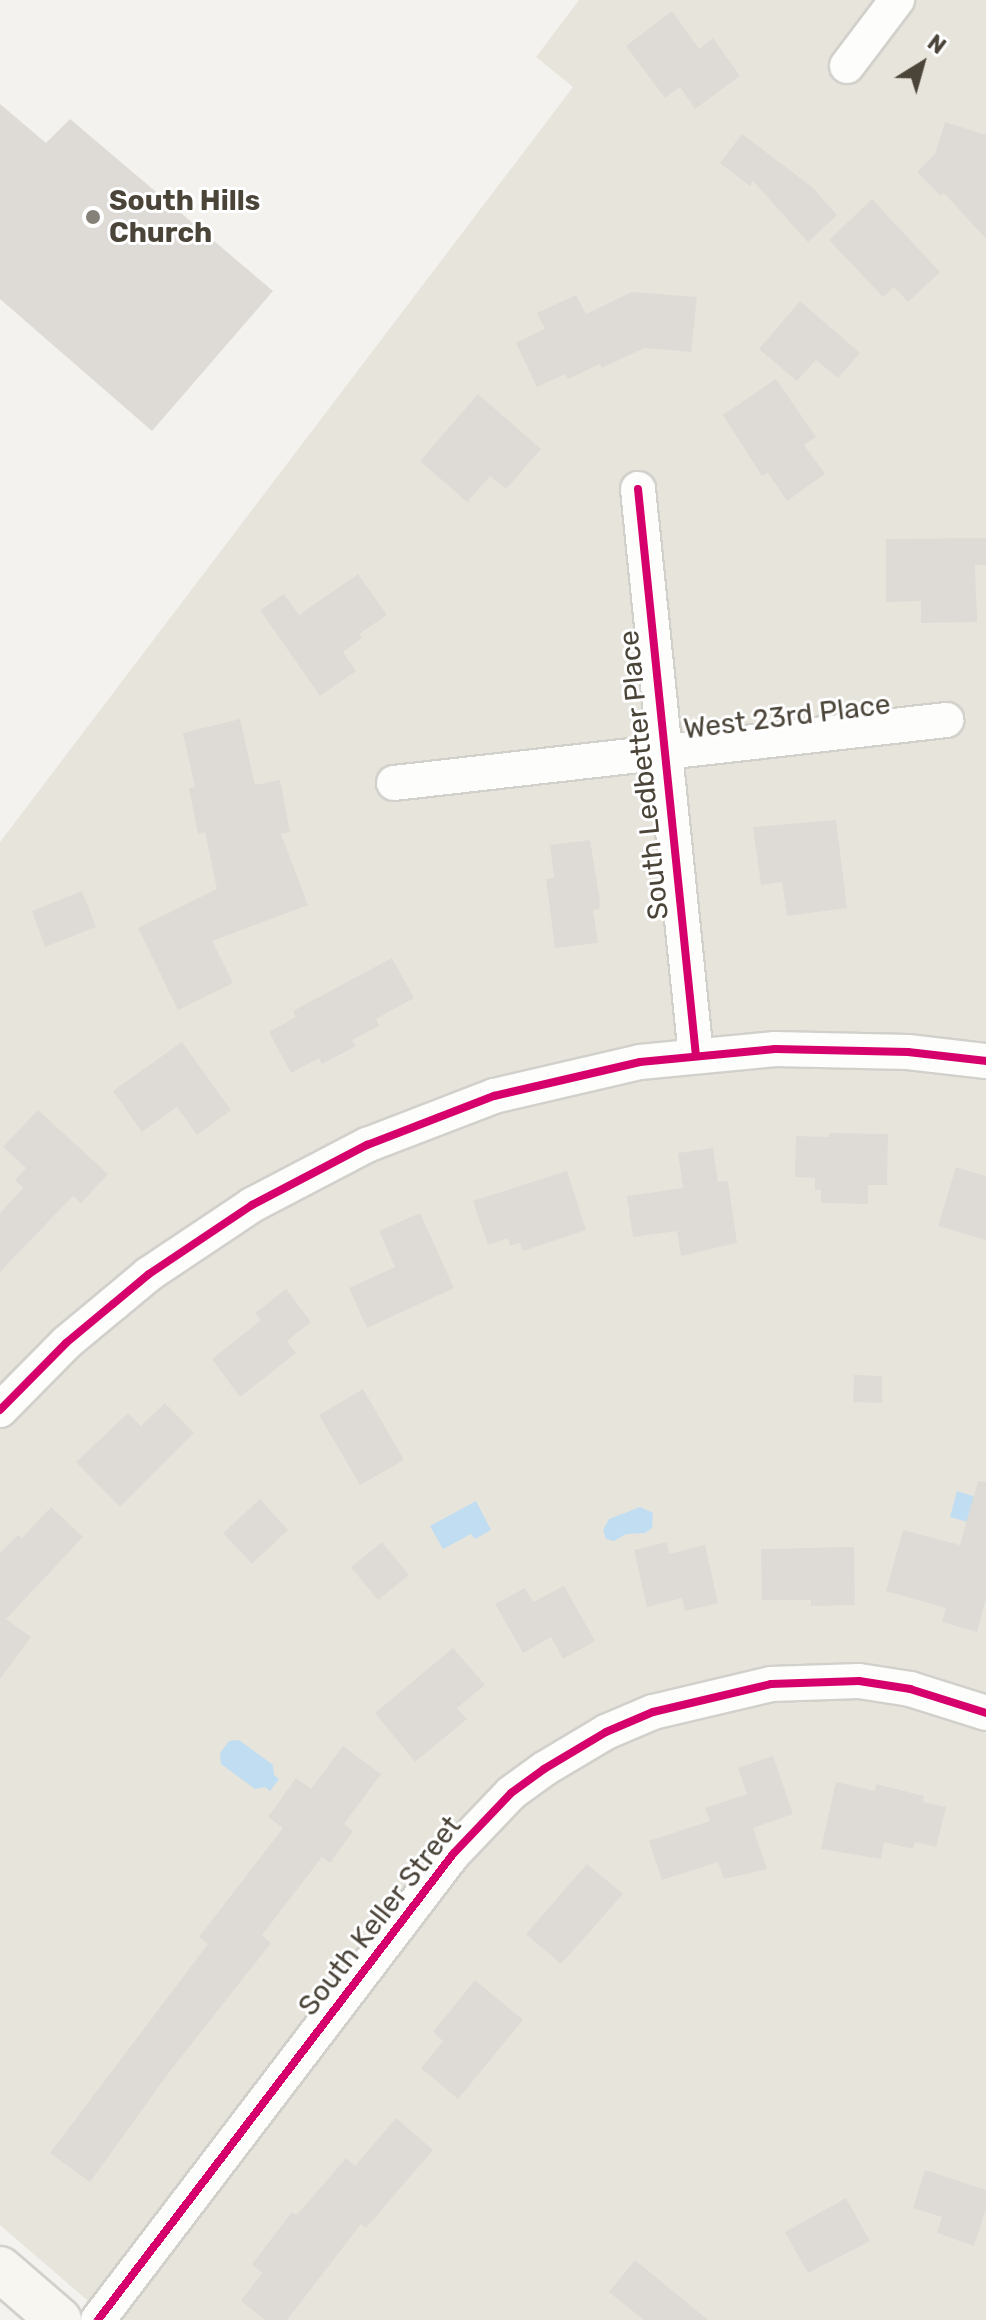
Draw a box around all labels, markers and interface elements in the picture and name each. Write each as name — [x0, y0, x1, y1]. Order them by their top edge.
north arrow — [882, 24, 962, 104]
text: N — [922, 29, 951, 60]
place label: South Hills Church — [109, 184, 260, 250]
marker: South Hills Church — [84, 208, 102, 226]
street label: South Ledbetter Place — [612, 628, 676, 922]
street label: West 23rd Place — [682, 688, 892, 746]
street label: South Keller Street — [291, 1809, 469, 2023]

